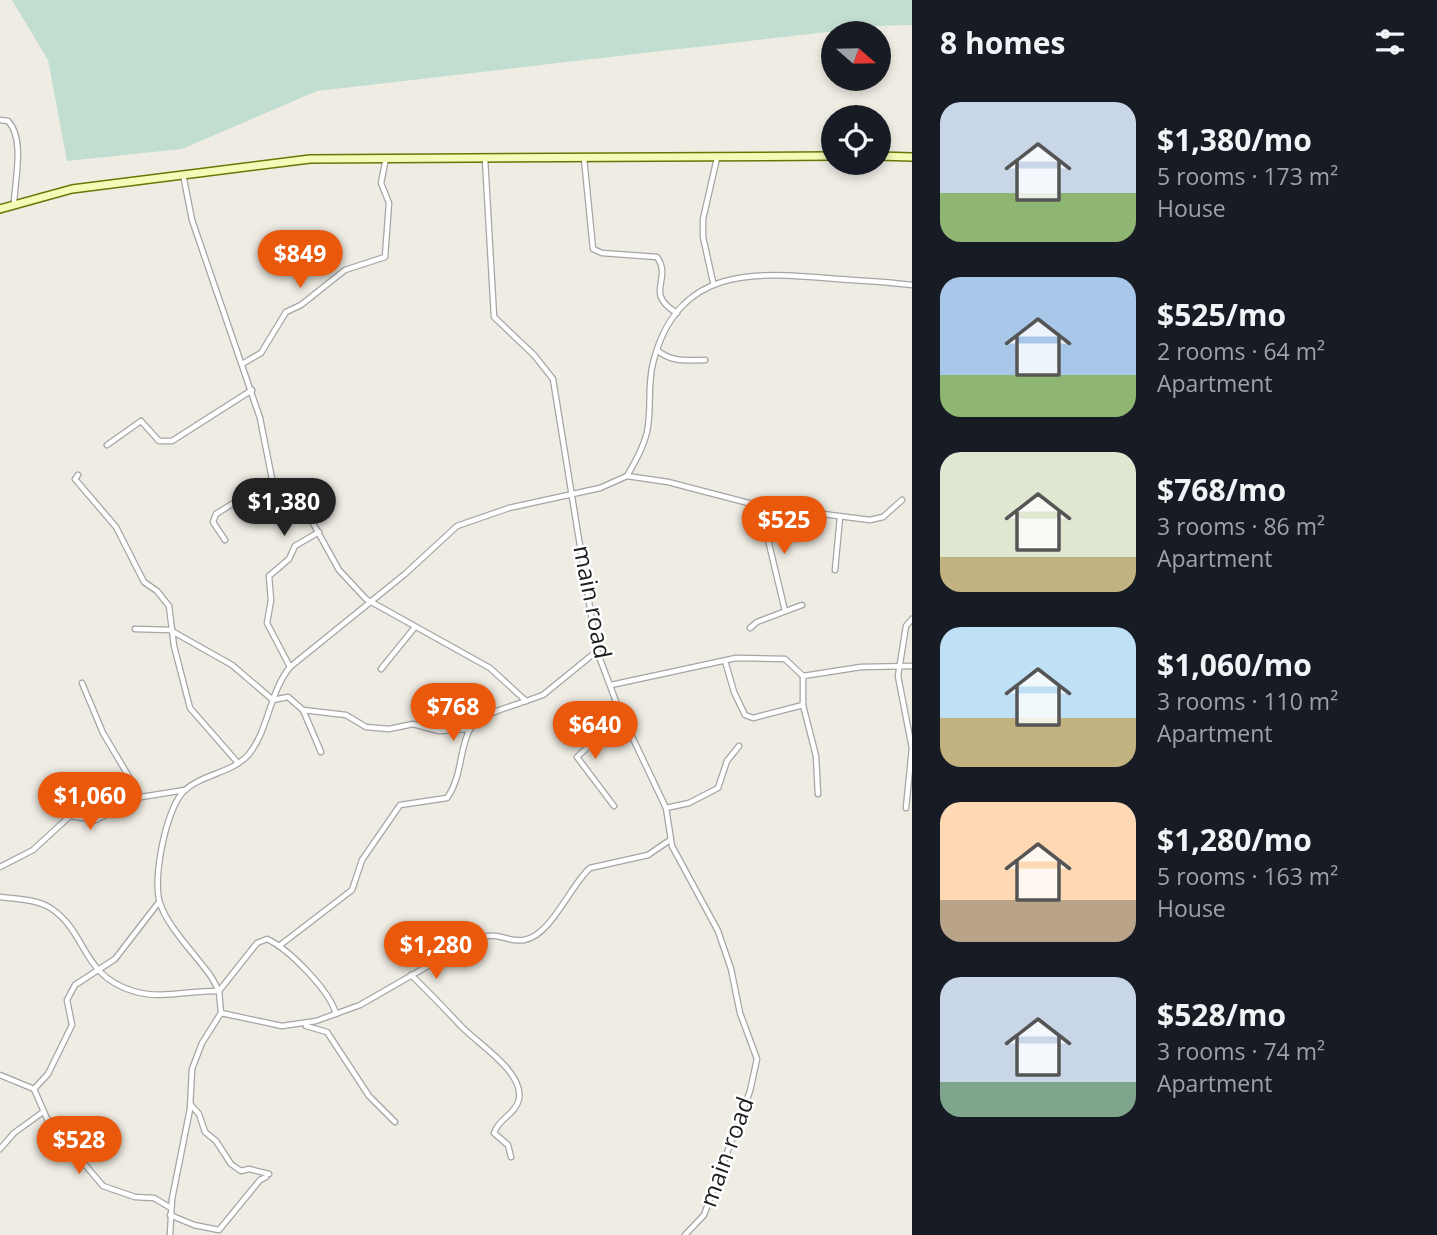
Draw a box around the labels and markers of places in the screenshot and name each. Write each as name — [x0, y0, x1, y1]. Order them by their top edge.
pin: $849 — [259, 230, 341, 290]
pin: $1,380 — [227, 478, 341, 538]
pin: $525 — [743, 496, 825, 556]
pin: $768 — [412, 684, 494, 743]
pin: $640 — [554, 702, 636, 761]
pin: $1,060 — [33, 772, 147, 832]
pin: $1,280 — [379, 922, 493, 981]
pin: $528 — [38, 1116, 120, 1176]

